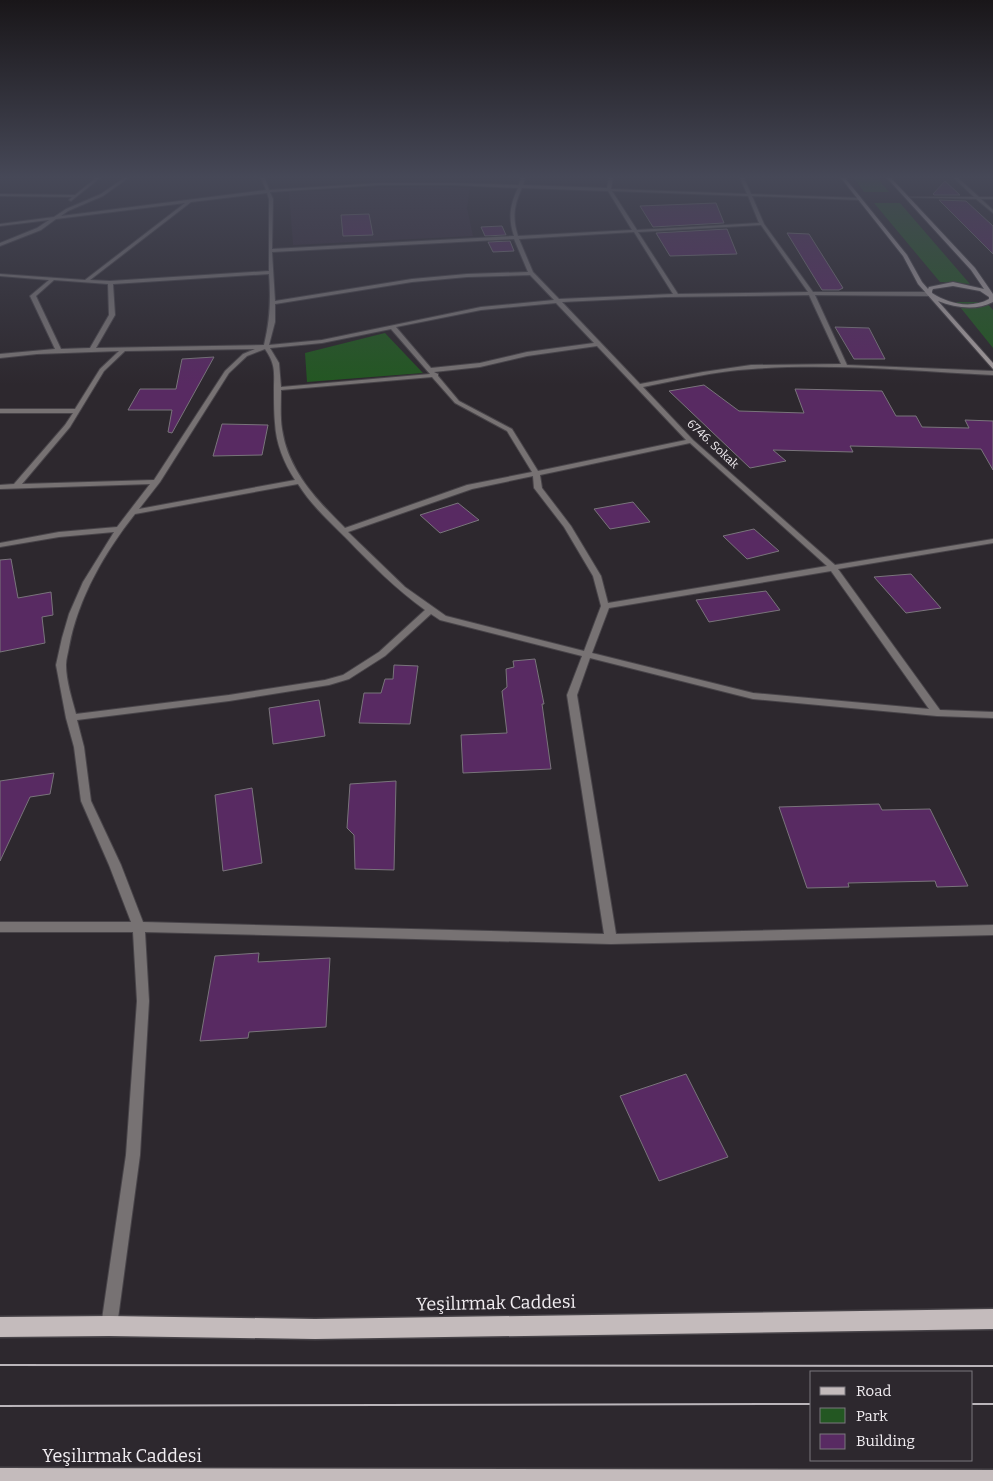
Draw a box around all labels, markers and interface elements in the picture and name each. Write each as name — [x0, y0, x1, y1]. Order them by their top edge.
street label: 6746. Sokak — [684, 417, 742, 472]
street label: Yeşilırmak Caddesi — [416, 1291, 576, 1315]
legend — [810, 1371, 973, 1461]
text: Road — [856, 1382, 891, 1400]
text: Park — [856, 1407, 888, 1425]
text: Building — [856, 1432, 915, 1450]
street label: Yeşilırmak Caddesi — [42, 1445, 202, 1467]

